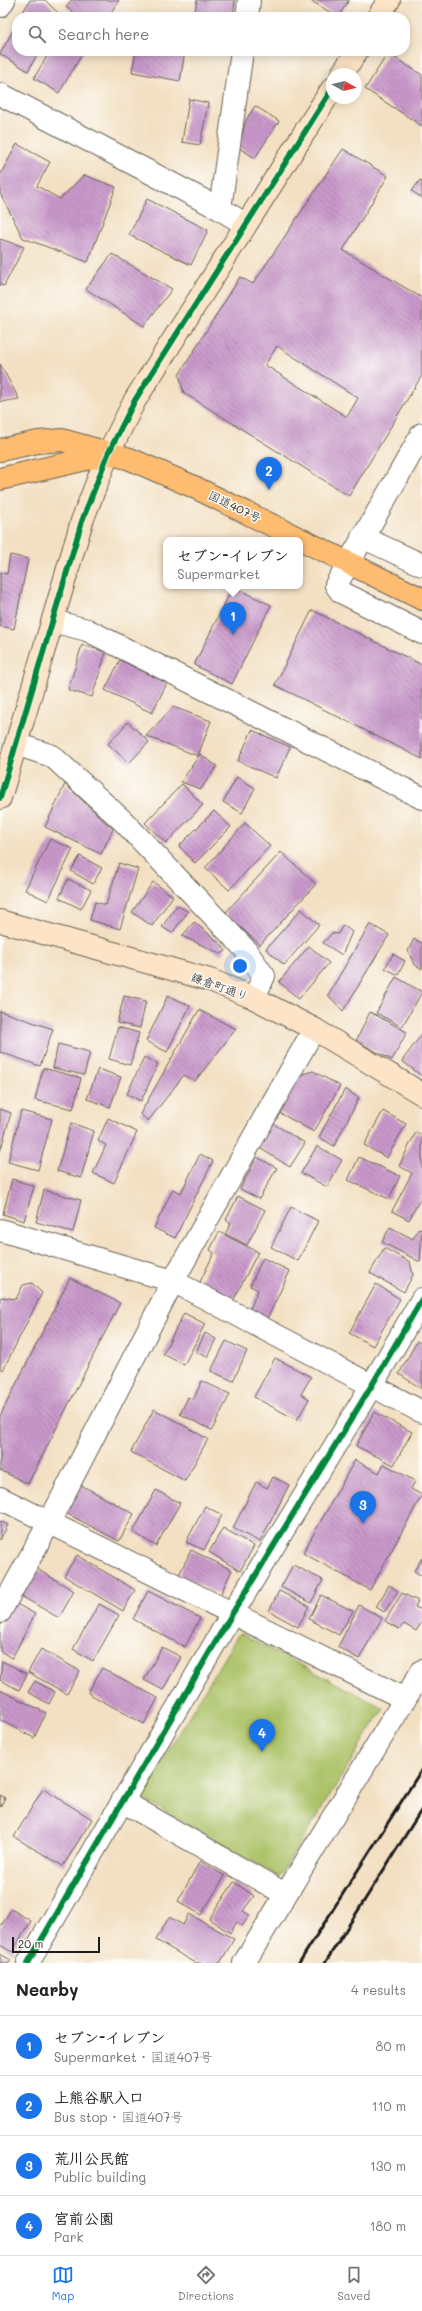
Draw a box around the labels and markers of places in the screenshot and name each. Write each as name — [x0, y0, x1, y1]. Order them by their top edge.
pin: 2 — [256, 457, 282, 490]
pin: 1 — [220, 602, 246, 635]
pin: 3 — [350, 1491, 376, 1524]
pin: 4 — [249, 1719, 275, 1752]

